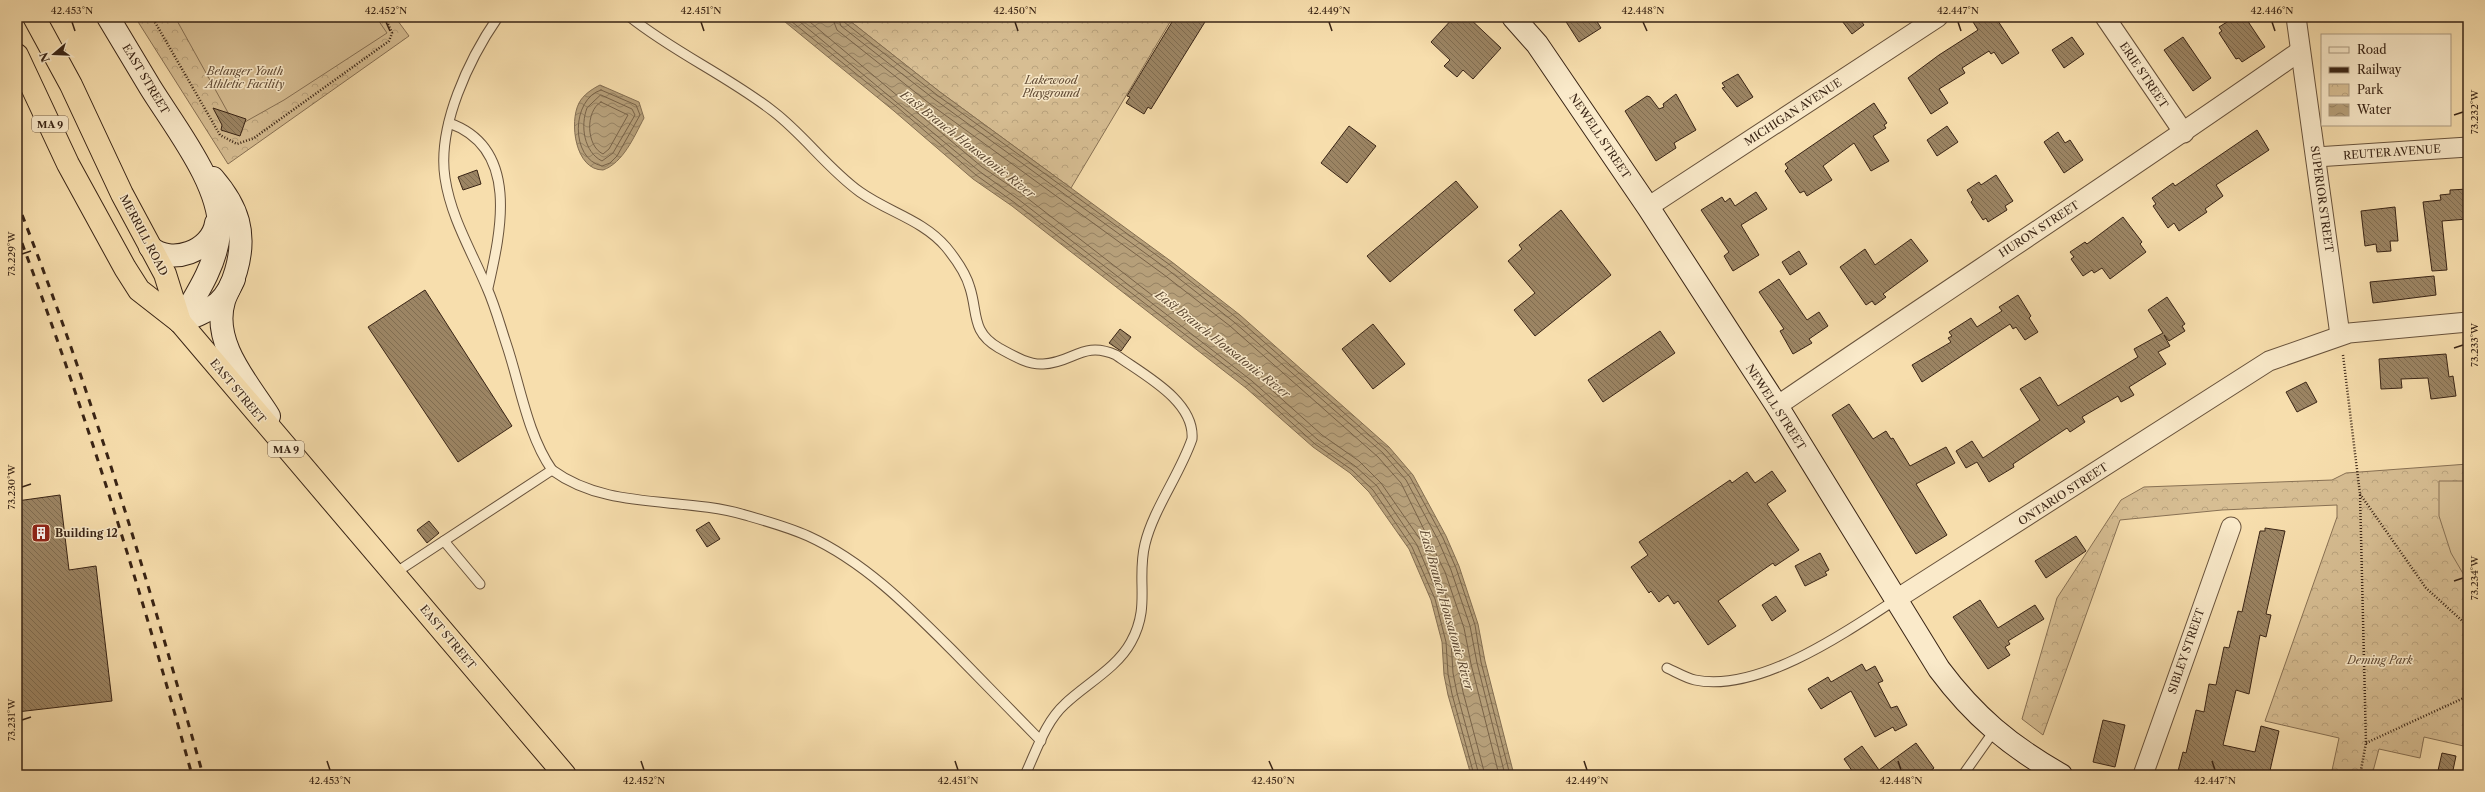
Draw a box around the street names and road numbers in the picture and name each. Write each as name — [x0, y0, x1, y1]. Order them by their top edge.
street label: ERIE STREET — [2117, 39, 2172, 111]
street label: EAST STREET — [120, 41, 173, 117]
street label: MICHIGAN AVENUE — [1742, 75, 1845, 149]
street label: NEWELL STREET — [1566, 91, 1634, 182]
road number: MA 9 — [32, 116, 68, 132]
street label: REUTER AVENUE — [2343, 142, 2442, 162]
street label: SUPERIOR STREET — [2308, 145, 2337, 254]
street label: MERRILL ROAD — [117, 192, 171, 278]
street label: HURON STREET — [1996, 197, 2083, 260]
street label: EAST STREET — [207, 356, 269, 427]
street label: NEWELL STREET — [1743, 361, 1809, 453]
road number: MA 9 — [268, 441, 304, 457]
street label: ONTARIO STREET — [2016, 459, 2111, 528]
street label: EAST STREET — [417, 602, 479, 673]
street label: SIBLEY STREET — [2165, 606, 2207, 696]

